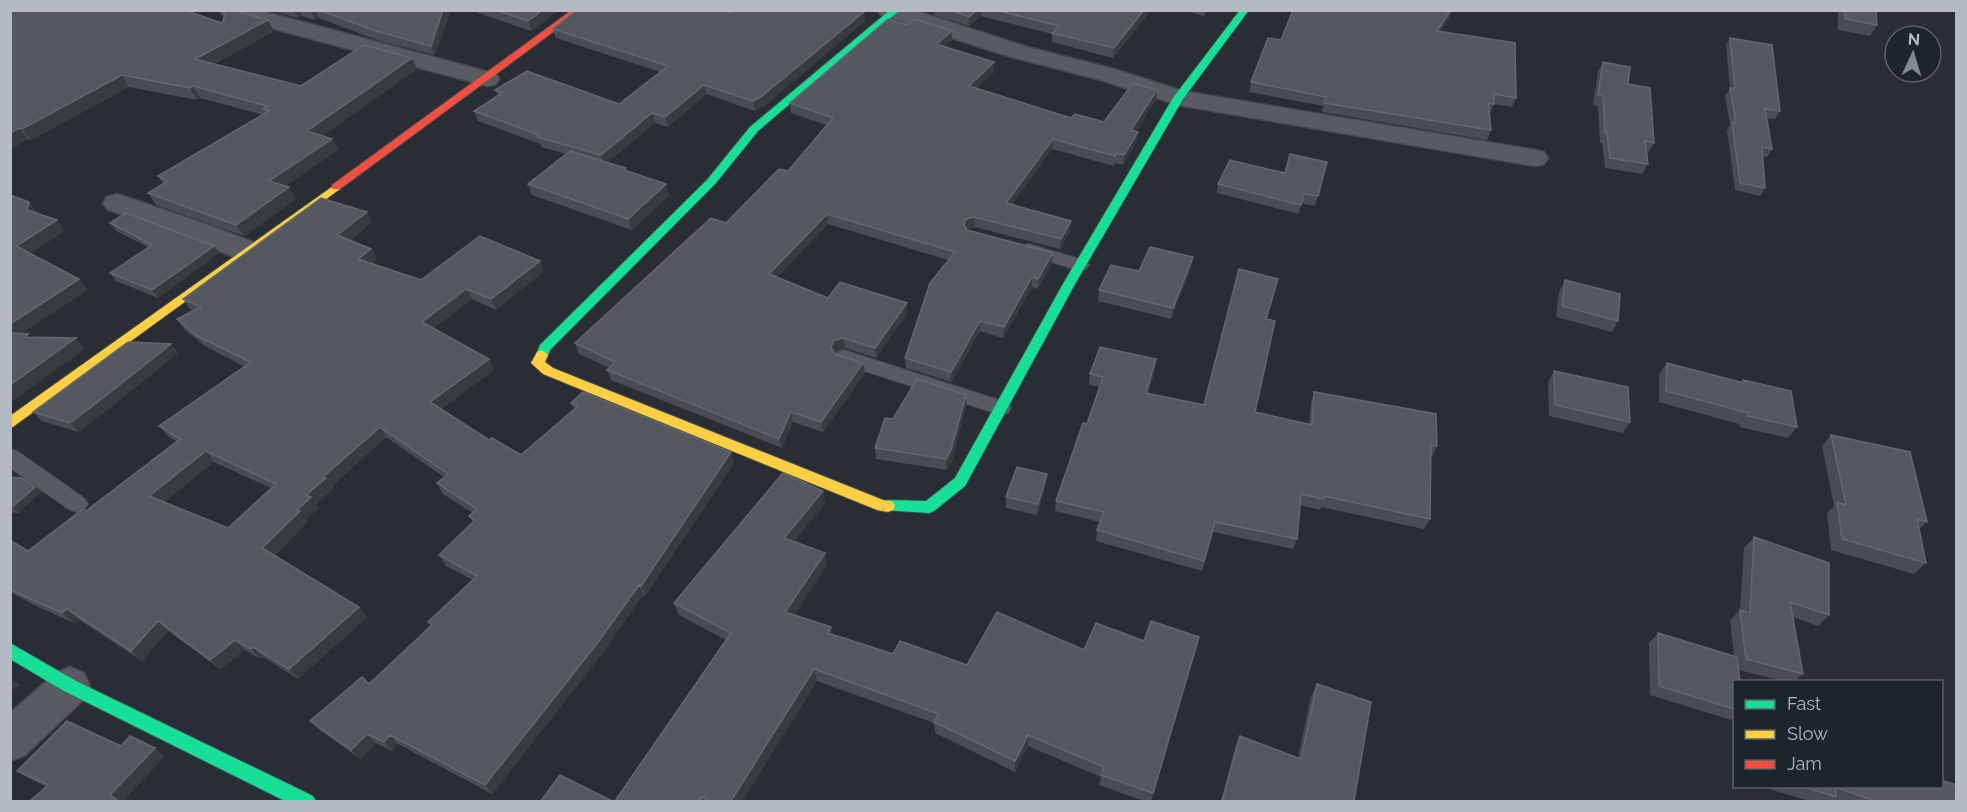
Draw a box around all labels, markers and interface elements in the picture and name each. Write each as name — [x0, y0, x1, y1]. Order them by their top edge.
north arrow — [1883, 24, 1943, 84]
text: N — [1907, 30, 1921, 49]
legend — [1733, 680, 1943, 788]
text: Fast — [1787, 693, 1821, 714]
text: Slow — [1787, 723, 1828, 744]
text: Jam — [1787, 753, 1822, 774]

